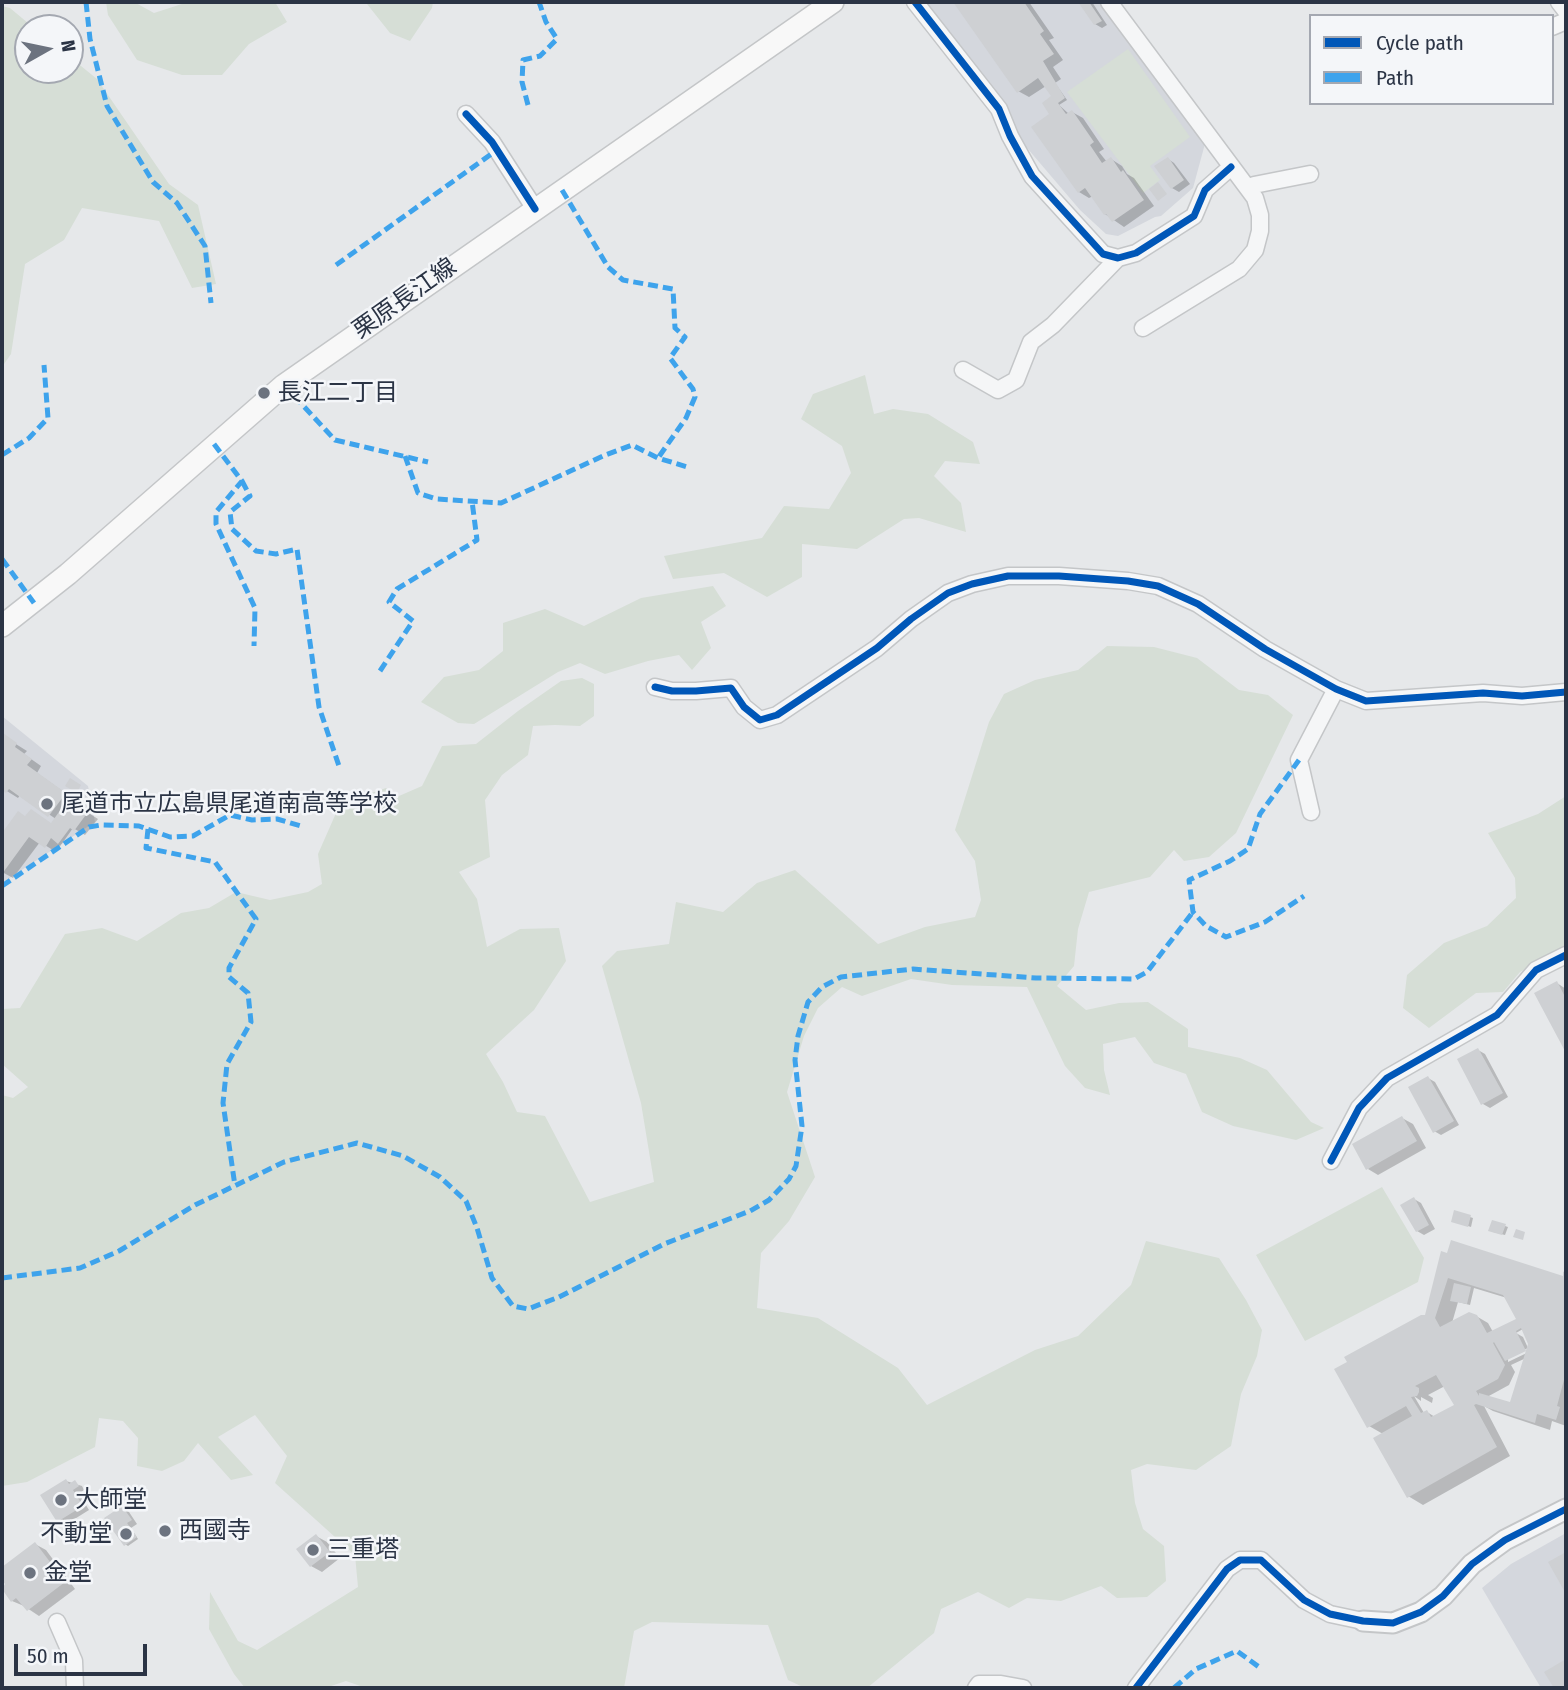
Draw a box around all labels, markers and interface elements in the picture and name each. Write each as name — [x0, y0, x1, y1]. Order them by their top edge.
north arrow — [14, 14, 84, 84]
legend — [1309, 14, 1554, 105]
text: Cycle path — [1376, 30, 1464, 56]
text: N — [56, 39, 81, 53]
text: Path — [1376, 65, 1414, 91]
street label: 栗原長江線 — [348, 253, 462, 345]
place label: 長江二丁目 — [278, 379, 398, 407]
marker: 長江二丁目 — [256, 385, 272, 401]
place label: 尾道市立広島県尾道南高等学校 — [61, 790, 397, 818]
marker: 尾道市立広島県尾道南高等学校 — [39, 796, 55, 812]
place label: 大師堂 — [75, 1486, 147, 1514]
marker: 大師堂 — [53, 1492, 69, 1508]
place label: 西國寺 — [179, 1517, 251, 1545]
place label: 不動堂 — [40, 1520, 112, 1548]
marker: 西國寺 — [157, 1523, 173, 1539]
marker: 不動堂 — [118, 1526, 134, 1542]
place label: 三重塔 — [327, 1536, 399, 1564]
marker: 三重塔 — [305, 1542, 321, 1558]
place label: 金堂 — [44, 1559, 92, 1587]
marker: 金堂 — [22, 1565, 38, 1581]
scale bar — [18, 1630, 150, 1674]
text: 50 m — [27, 1643, 69, 1669]

